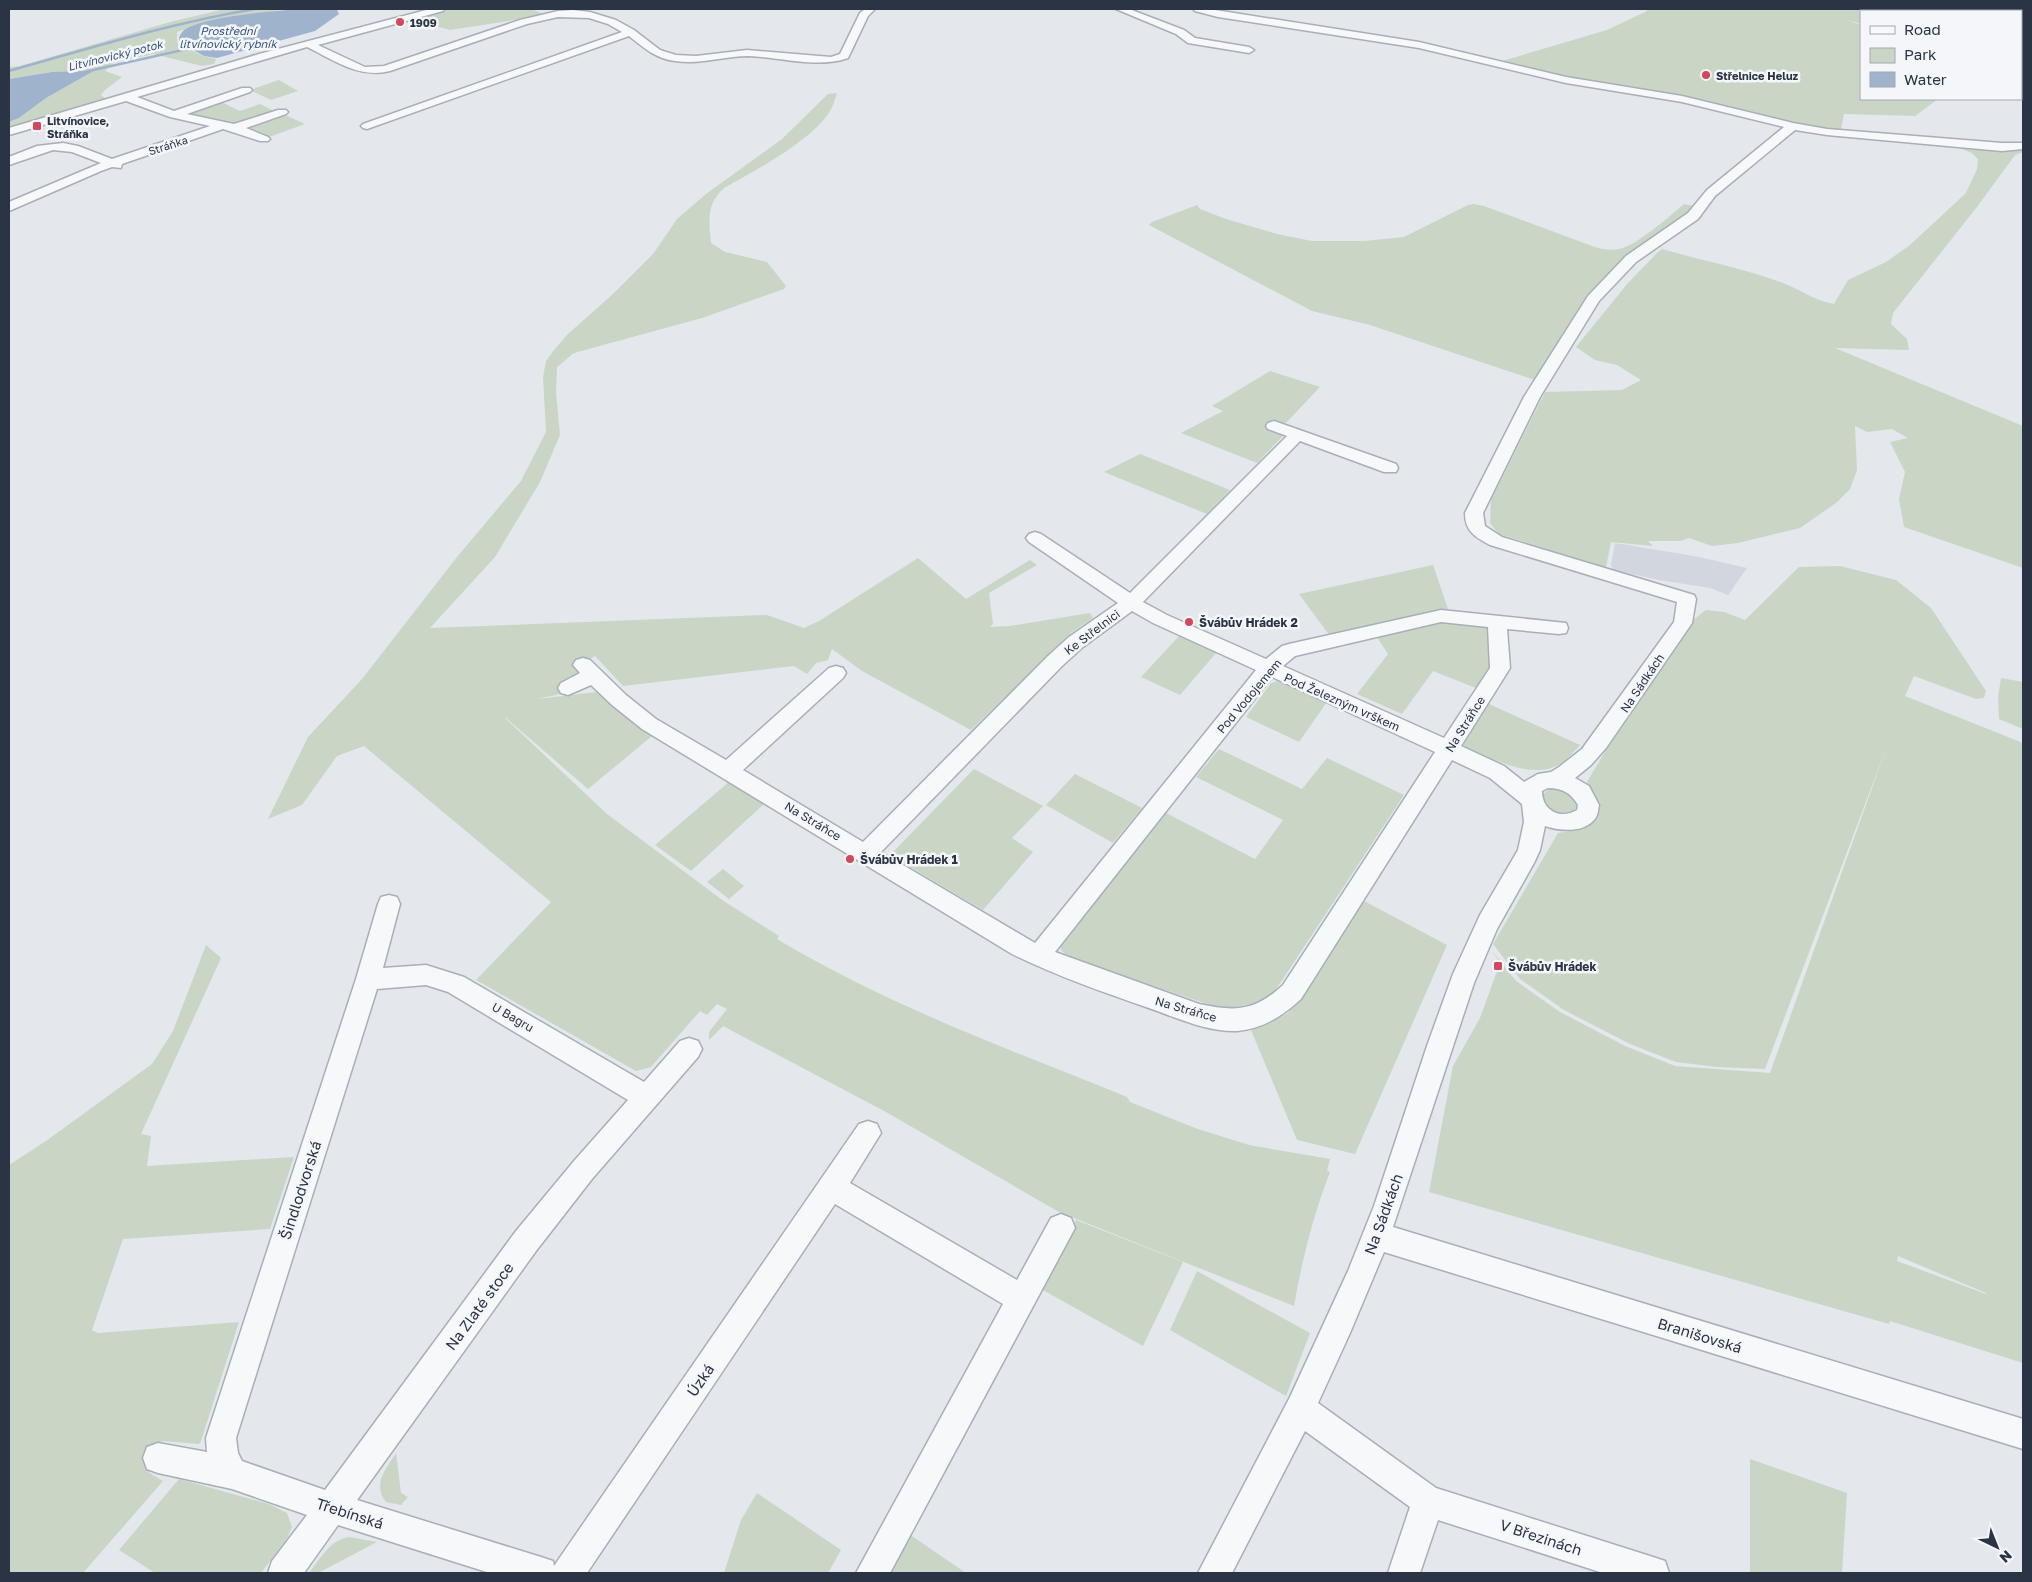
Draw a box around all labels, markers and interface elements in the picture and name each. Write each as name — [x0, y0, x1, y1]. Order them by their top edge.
legend — [1860, 10, 2022, 100]
marker: 1909 — [394, 16, 406, 28]
place label: 1909 — [410, 16, 437, 29]
text: Road — [1904, 20, 1941, 38]
water label: Prostřední litvínovický rybník — [179, 24, 278, 51]
water label: Litvínovický potok — [66, 37, 166, 74]
text: Park — [1904, 45, 1937, 63]
marker: Střelnice Heluz — [1700, 69, 1712, 81]
place label: Střelnice Heluz — [1716, 69, 1798, 82]
text: Water — [1904, 70, 1947, 88]
place label: Litvínovice, Stráňka — [47, 114, 109, 140]
marker: Litvínovice, Stráňka — [31, 120, 43, 132]
street label: Stráňka — [147, 133, 189, 157]
street label: Ke Střelnici — [1061, 606, 1123, 658]
place label: Švábův Hrádek 2 — [1199, 615, 1298, 630]
marker: Švábův Hrádek 2 — [1183, 616, 1195, 628]
street label: Na Sádkách — [1617, 651, 1667, 715]
street label: Pod Vodojemem — [1213, 656, 1285, 736]
street label: Pod Železným vrškem — [1282, 670, 1402, 734]
street label: Na Stráňce — [1442, 693, 1488, 755]
street label: Na Stráňce — [782, 798, 844, 844]
place label: Švábův Hrádek 1 — [860, 852, 958, 867]
marker: Švábův Hrádek 1 — [844, 853, 856, 865]
place label: Švábův Hrádek — [1508, 959, 1596, 974]
marker: Švábův Hrádek — [1492, 960, 1504, 972]
street label: Na Stráňce — [1153, 993, 1219, 1025]
street label: U Bagru — [489, 999, 537, 1035]
street label: Šindlodvorská — [276, 1138, 324, 1242]
street label: Na Sádkách — [1360, 1171, 1406, 1257]
street label: Na Zlaté stoce — [441, 1258, 517, 1353]
street label: Branišovská — [1656, 1314, 1744, 1356]
street label: Úzká — [683, 1360, 717, 1400]
street label: Třebínská — [314, 1494, 386, 1532]
street label: V Březinách — [1498, 1515, 1584, 1559]
north arrow — [1972, 1522, 2022, 1572]
text: N — [1997, 1547, 2016, 1567]

